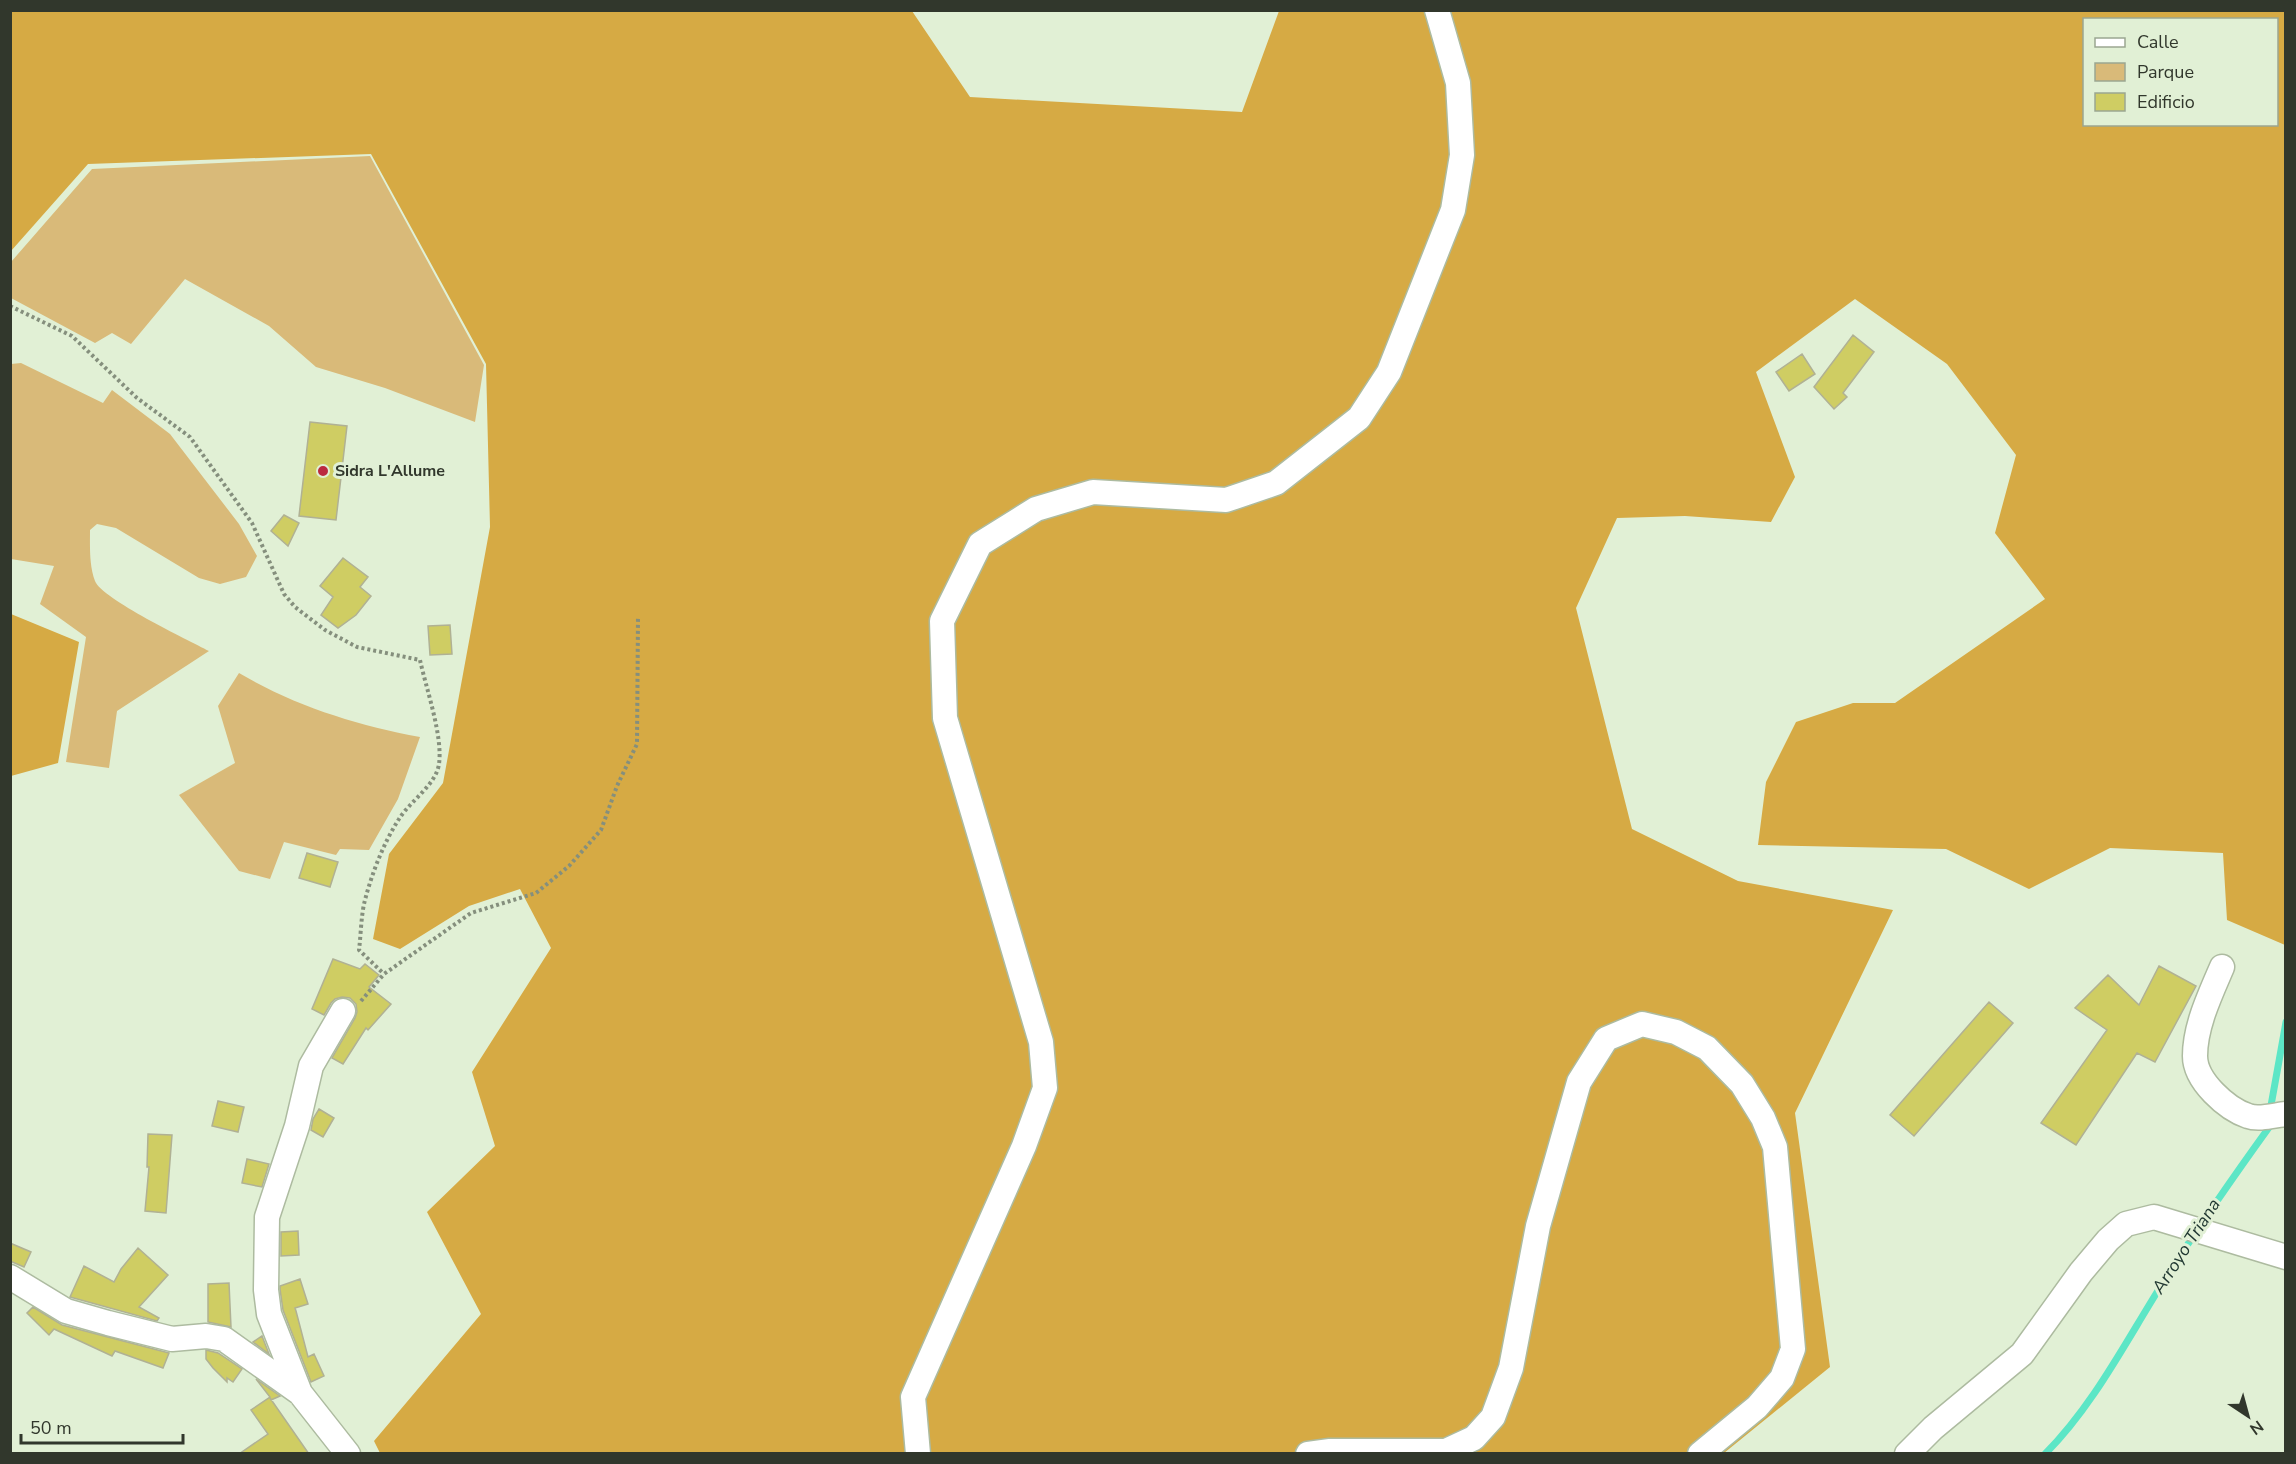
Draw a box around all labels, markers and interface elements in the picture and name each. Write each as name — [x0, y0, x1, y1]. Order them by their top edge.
legend — [2083, 18, 2278, 126]
text: Calle — [2137, 30, 2179, 54]
text: Parque — [2137, 60, 2194, 84]
text: Edificio — [2137, 90, 2195, 114]
place label: Sidra L'Allume — [335, 460, 445, 482]
marker: Sidra L'Allume — [316, 464, 330, 478]
water label: Arroyo Triana — [2146, 1194, 2226, 1299]
north arrow — [2218, 1386, 2278, 1446]
scale bar — [21, 1407, 183, 1445]
text: N — [2245, 1415, 2268, 1440]
text: 50 m — [30, 1416, 72, 1440]

